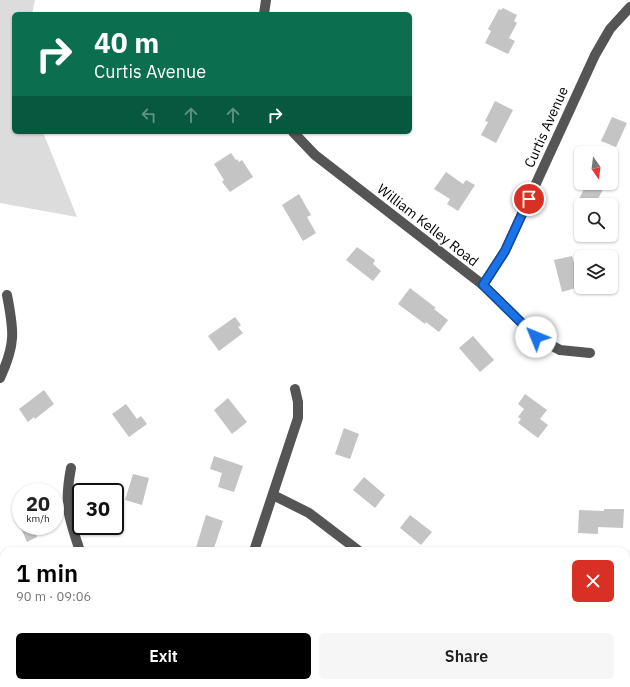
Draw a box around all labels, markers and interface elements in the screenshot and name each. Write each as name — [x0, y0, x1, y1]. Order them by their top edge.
text: 40 m — [94, 24, 159, 61]
icon: right — [28, 28, 80, 80]
text: Curtis Avenue — [94, 60, 206, 83]
street label: Curtis Avenue — [520, 83, 572, 170]
icon: left — [138, 104, 160, 126]
icon: ahead — [180, 104, 202, 126]
icon: ahead — [222, 104, 244, 126]
icon: right — [264, 104, 286, 126]
north arrow — [574, 146, 618, 190]
map controls — [574, 146, 618, 294]
street label: William Kelley Road — [374, 180, 482, 270]
pin — [512, 182, 546, 216]
icon: arrive — [518, 188, 540, 210]
button: search — [574, 198, 618, 242]
button: layers — [574, 250, 618, 294]
position arrow — [515, 316, 557, 358]
speed limit sign: 30 — [72, 483, 124, 535]
text: 20 — [26, 490, 50, 517]
text: km/h — [26, 512, 50, 525]
text: 1 min — [16, 557, 78, 589]
button: close — [572, 560, 614, 602]
text: 90 m · 09:06 — [16, 588, 91, 605]
button: Exit — [16, 633, 311, 679]
button: Share — [319, 633, 614, 679]

